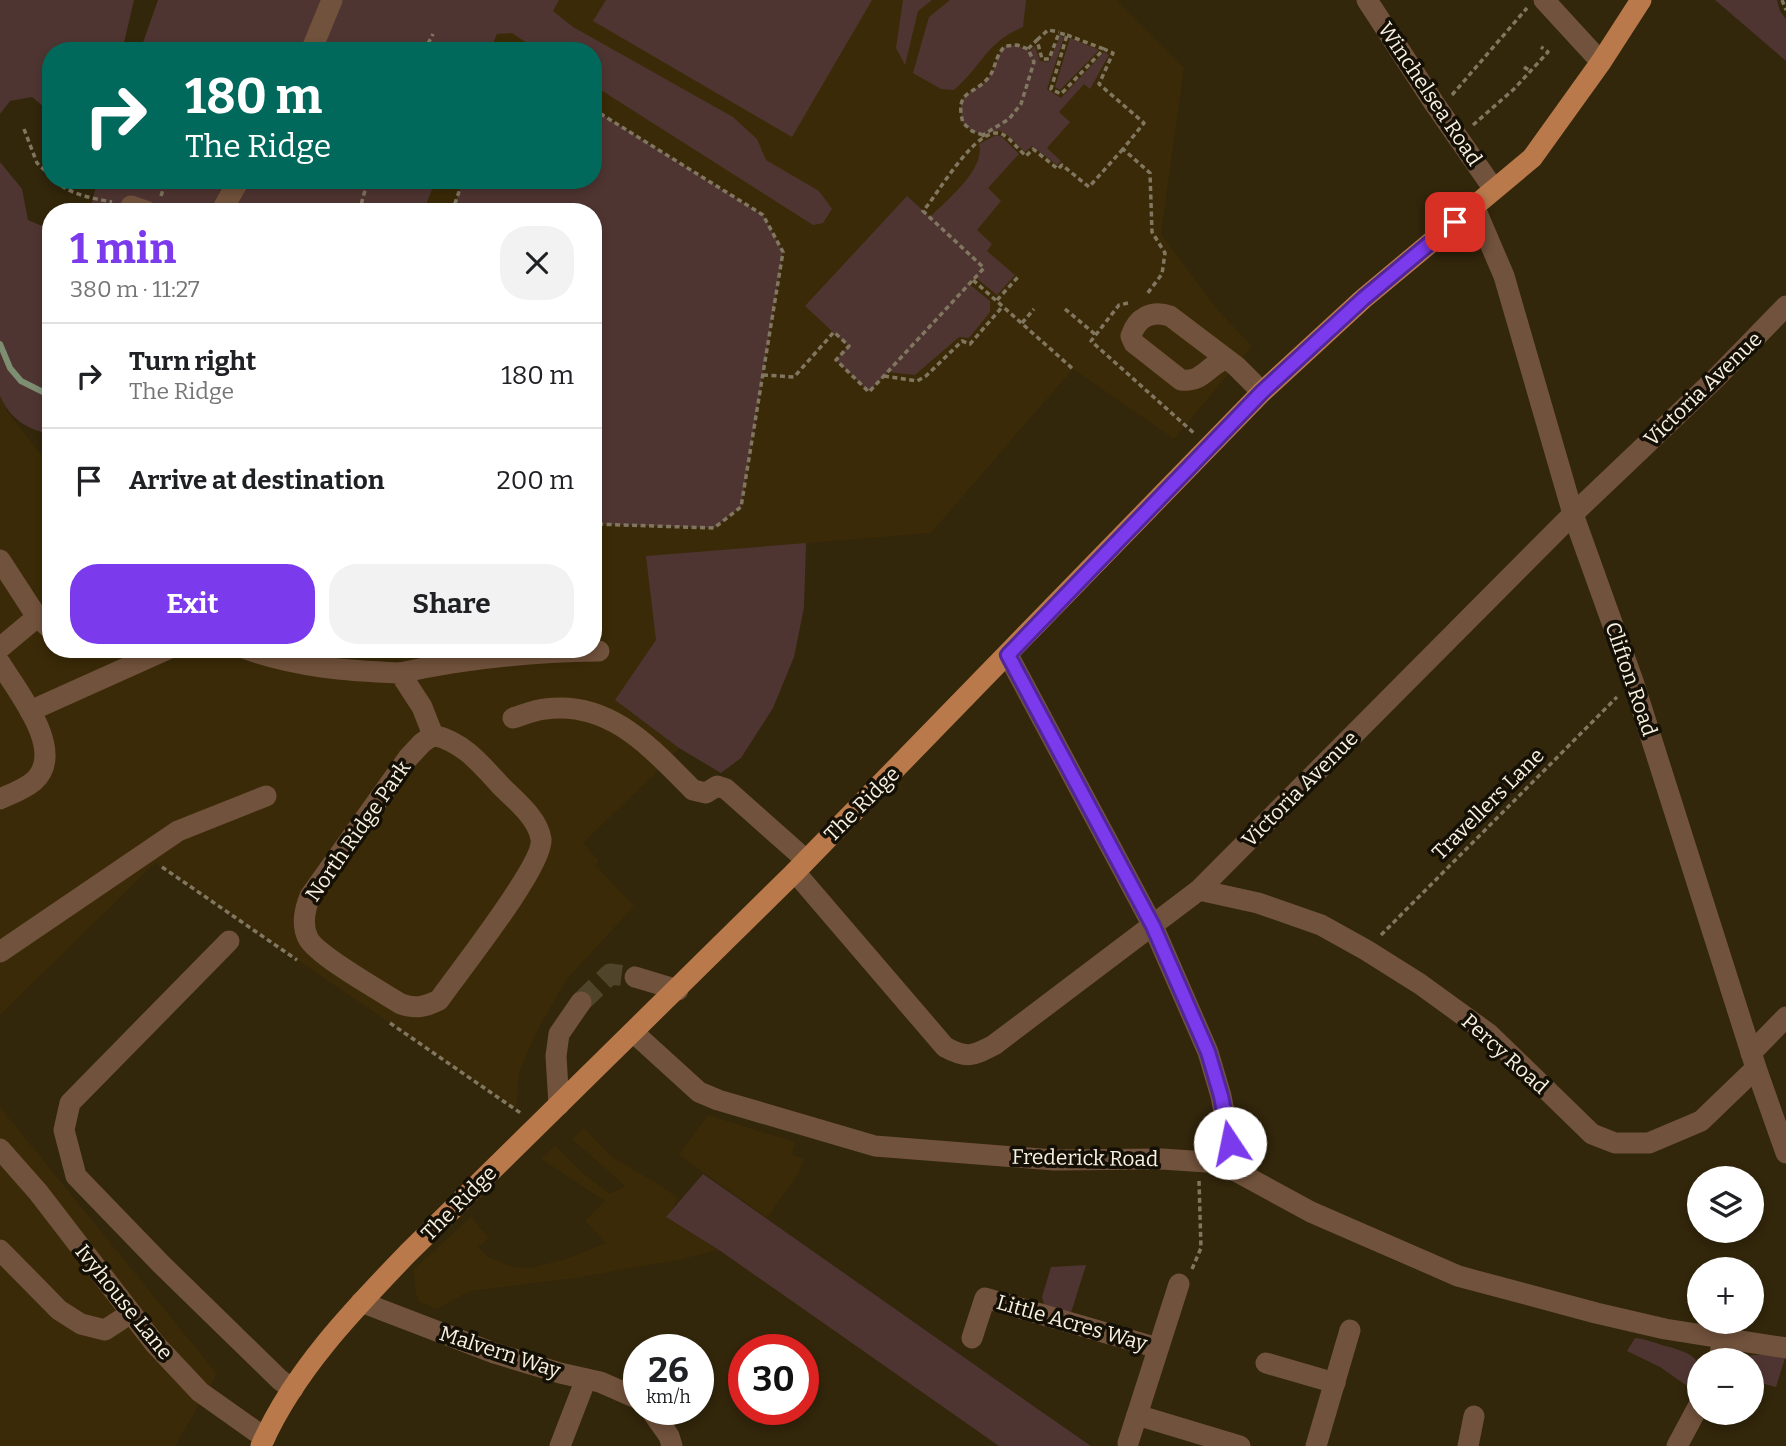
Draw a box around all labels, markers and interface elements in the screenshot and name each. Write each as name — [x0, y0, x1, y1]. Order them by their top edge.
street label: Winchelsea Road — [1372, 17, 1488, 171]
text: 180 m — [185, 67, 322, 126]
icon: right — [70, 70, 161, 161]
text: The Ridge — [185, 127, 331, 165]
pin — [1425, 192, 1485, 252]
icon: arrive — [1436, 203, 1474, 241]
text: 1 min — [70, 224, 176, 274]
button: close — [500, 226, 574, 300]
text: 380 m · 11:27 — [70, 275, 200, 303]
street label: Victoria Avenue — [1638, 326, 1768, 452]
text: Turn right — [129, 346, 256, 377]
icon: right — [70, 357, 108, 395]
text: 180 m — [501, 360, 574, 391]
text: The Ridge — [129, 377, 234, 405]
icon: arrive — [70, 462, 108, 500]
text: Arrive at destination — [129, 465, 384, 496]
text: 200 m — [497, 465, 574, 496]
button: Exit — [70, 564, 315, 644]
button: Share — [329, 564, 574, 644]
street label: Clifton Road — [1599, 618, 1663, 740]
street label: Victoria Avenue — [1236, 725, 1364, 853]
street label: Travellers Lane — [1426, 742, 1550, 866]
street label: North Ridge Park — [300, 755, 416, 906]
street label: The Ridge — [819, 761, 905, 847]
street label: Percy Road — [1456, 1008, 1554, 1100]
position arrow — [1193, 1106, 1267, 1180]
street label: Frederick Road — [1011, 1144, 1159, 1172]
street label: The Ridge — [416, 1160, 502, 1246]
map controls — [1687, 1166, 1764, 1425]
button: layers — [1687, 1166, 1764, 1243]
street label: Ivyhouse Lane — [70, 1239, 178, 1365]
button: + — [1687, 1257, 1764, 1334]
street label: Little Acres Way — [994, 1289, 1151, 1357]
street label: Malvern Way — [436, 1320, 565, 1384]
speed limit sign: 30 — [728, 1334, 819, 1425]
button: − — [1687, 1348, 1764, 1425]
text: 26 — [648, 1349, 689, 1391]
text: km/h — [646, 1386, 691, 1408]

